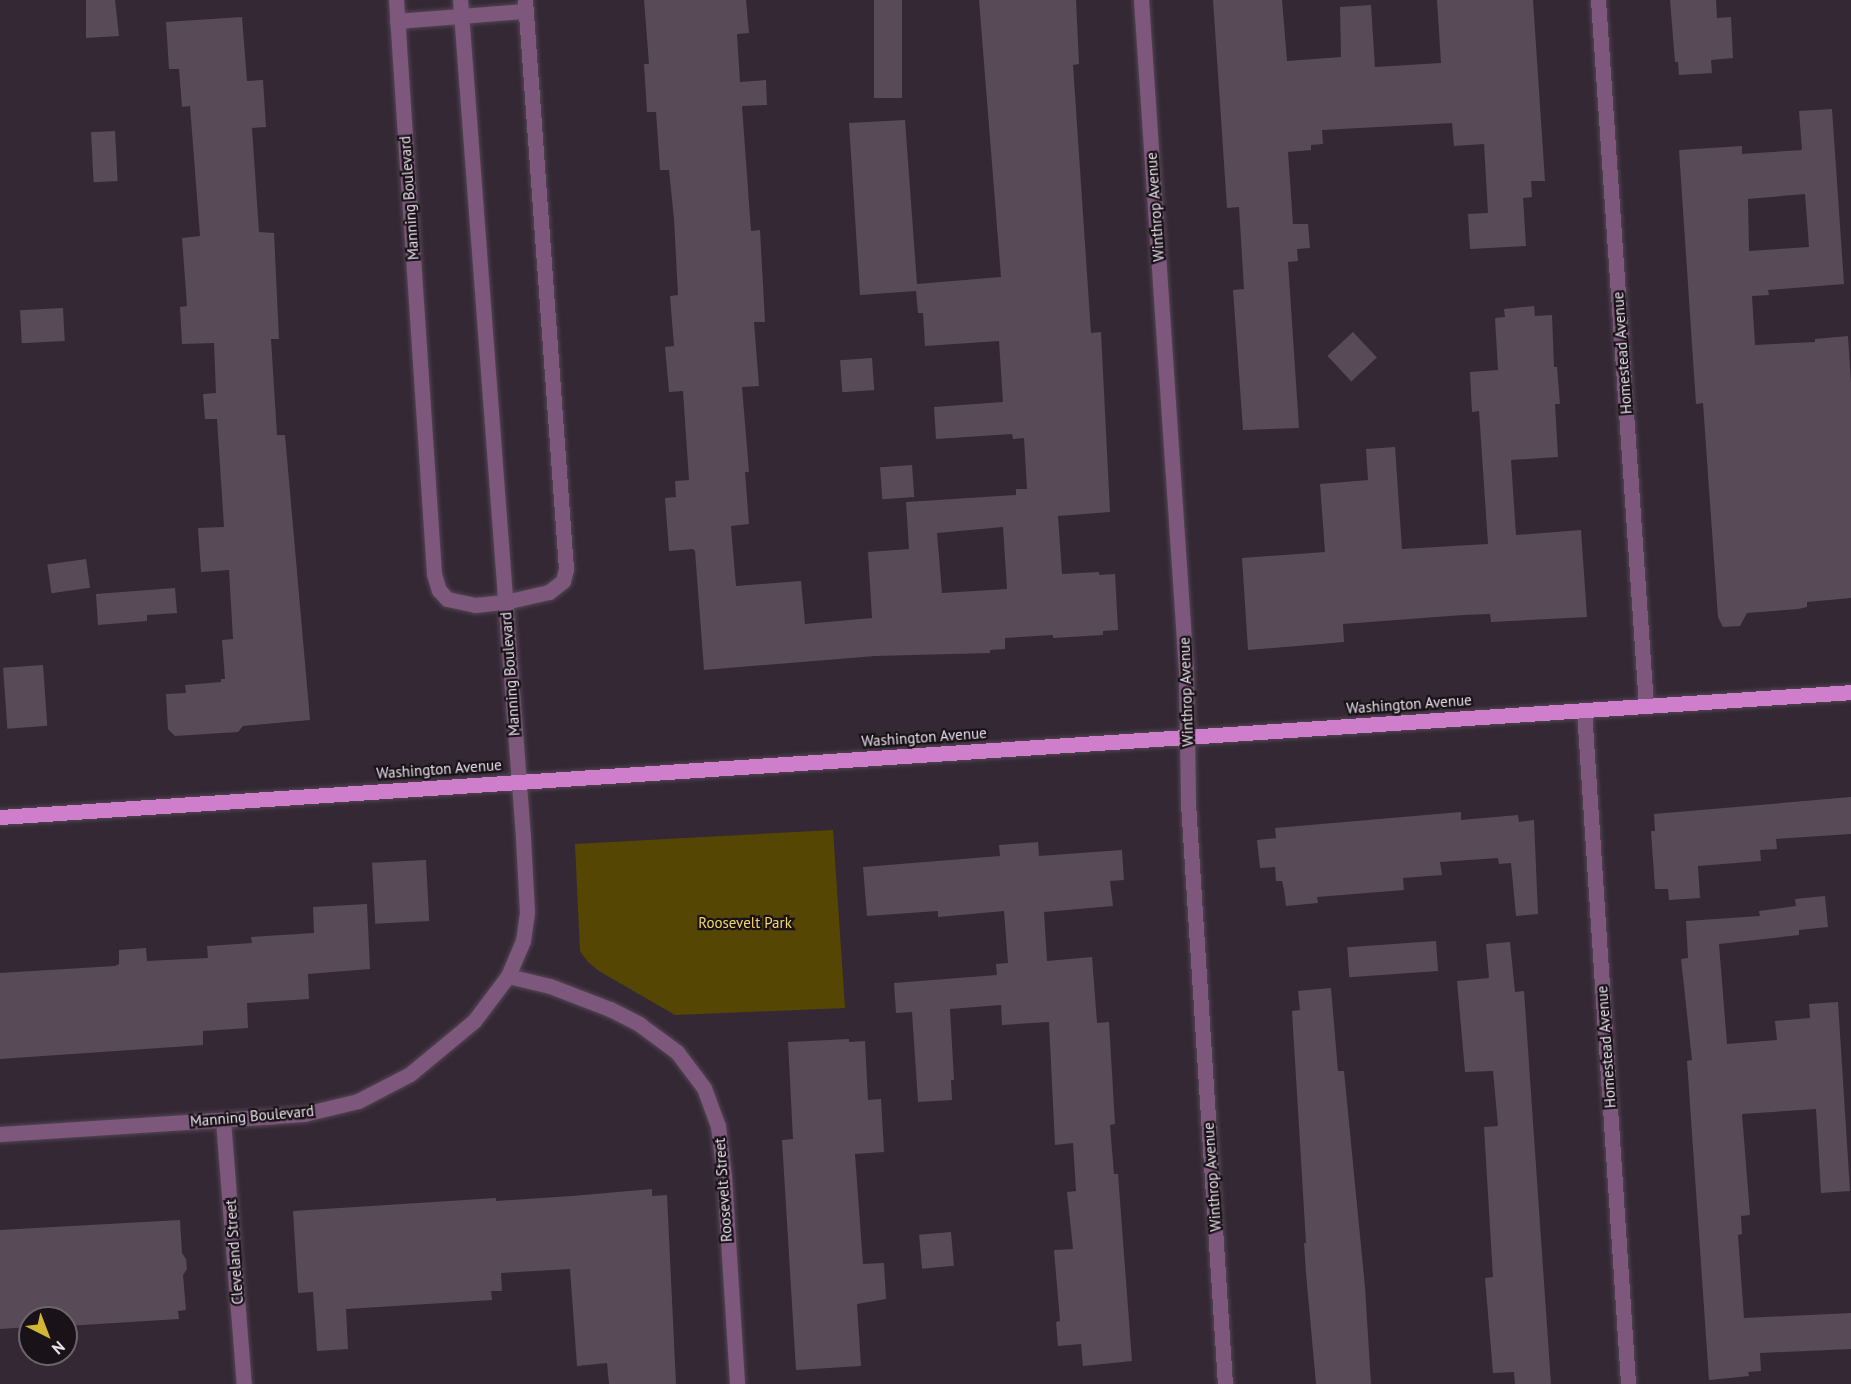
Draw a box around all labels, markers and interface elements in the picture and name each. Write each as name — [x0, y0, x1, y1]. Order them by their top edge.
street label: Manning Boulevard — [396, 135, 422, 261]
street label: Winthrop Avenue — [1142, 151, 1168, 263]
street label: Homestead Avenue — [1609, 291, 1635, 415]
street label: Manning Boulevard — [497, 611, 523, 737]
street label: Winthrop Avenue — [1175, 637, 1197, 747]
street label: Washington Avenue — [1345, 691, 1473, 717]
street label: Washington Avenue — [860, 724, 988, 750]
street label: Washington Avenue — [375, 756, 503, 782]
park label: Roosevelt Park — [698, 914, 792, 932]
street label: Homestead Avenue — [1593, 985, 1619, 1109]
street label: Manning Boulevard — [189, 1102, 315, 1130]
street label: Winthrop Avenue — [1199, 1121, 1225, 1233]
street label: Roosevelt Street — [710, 1137, 736, 1243]
street label: Cleveland Street — [221, 1199, 247, 1305]
north arrow — [18, 1306, 78, 1366]
text: N — [48, 1337, 69, 1359]

